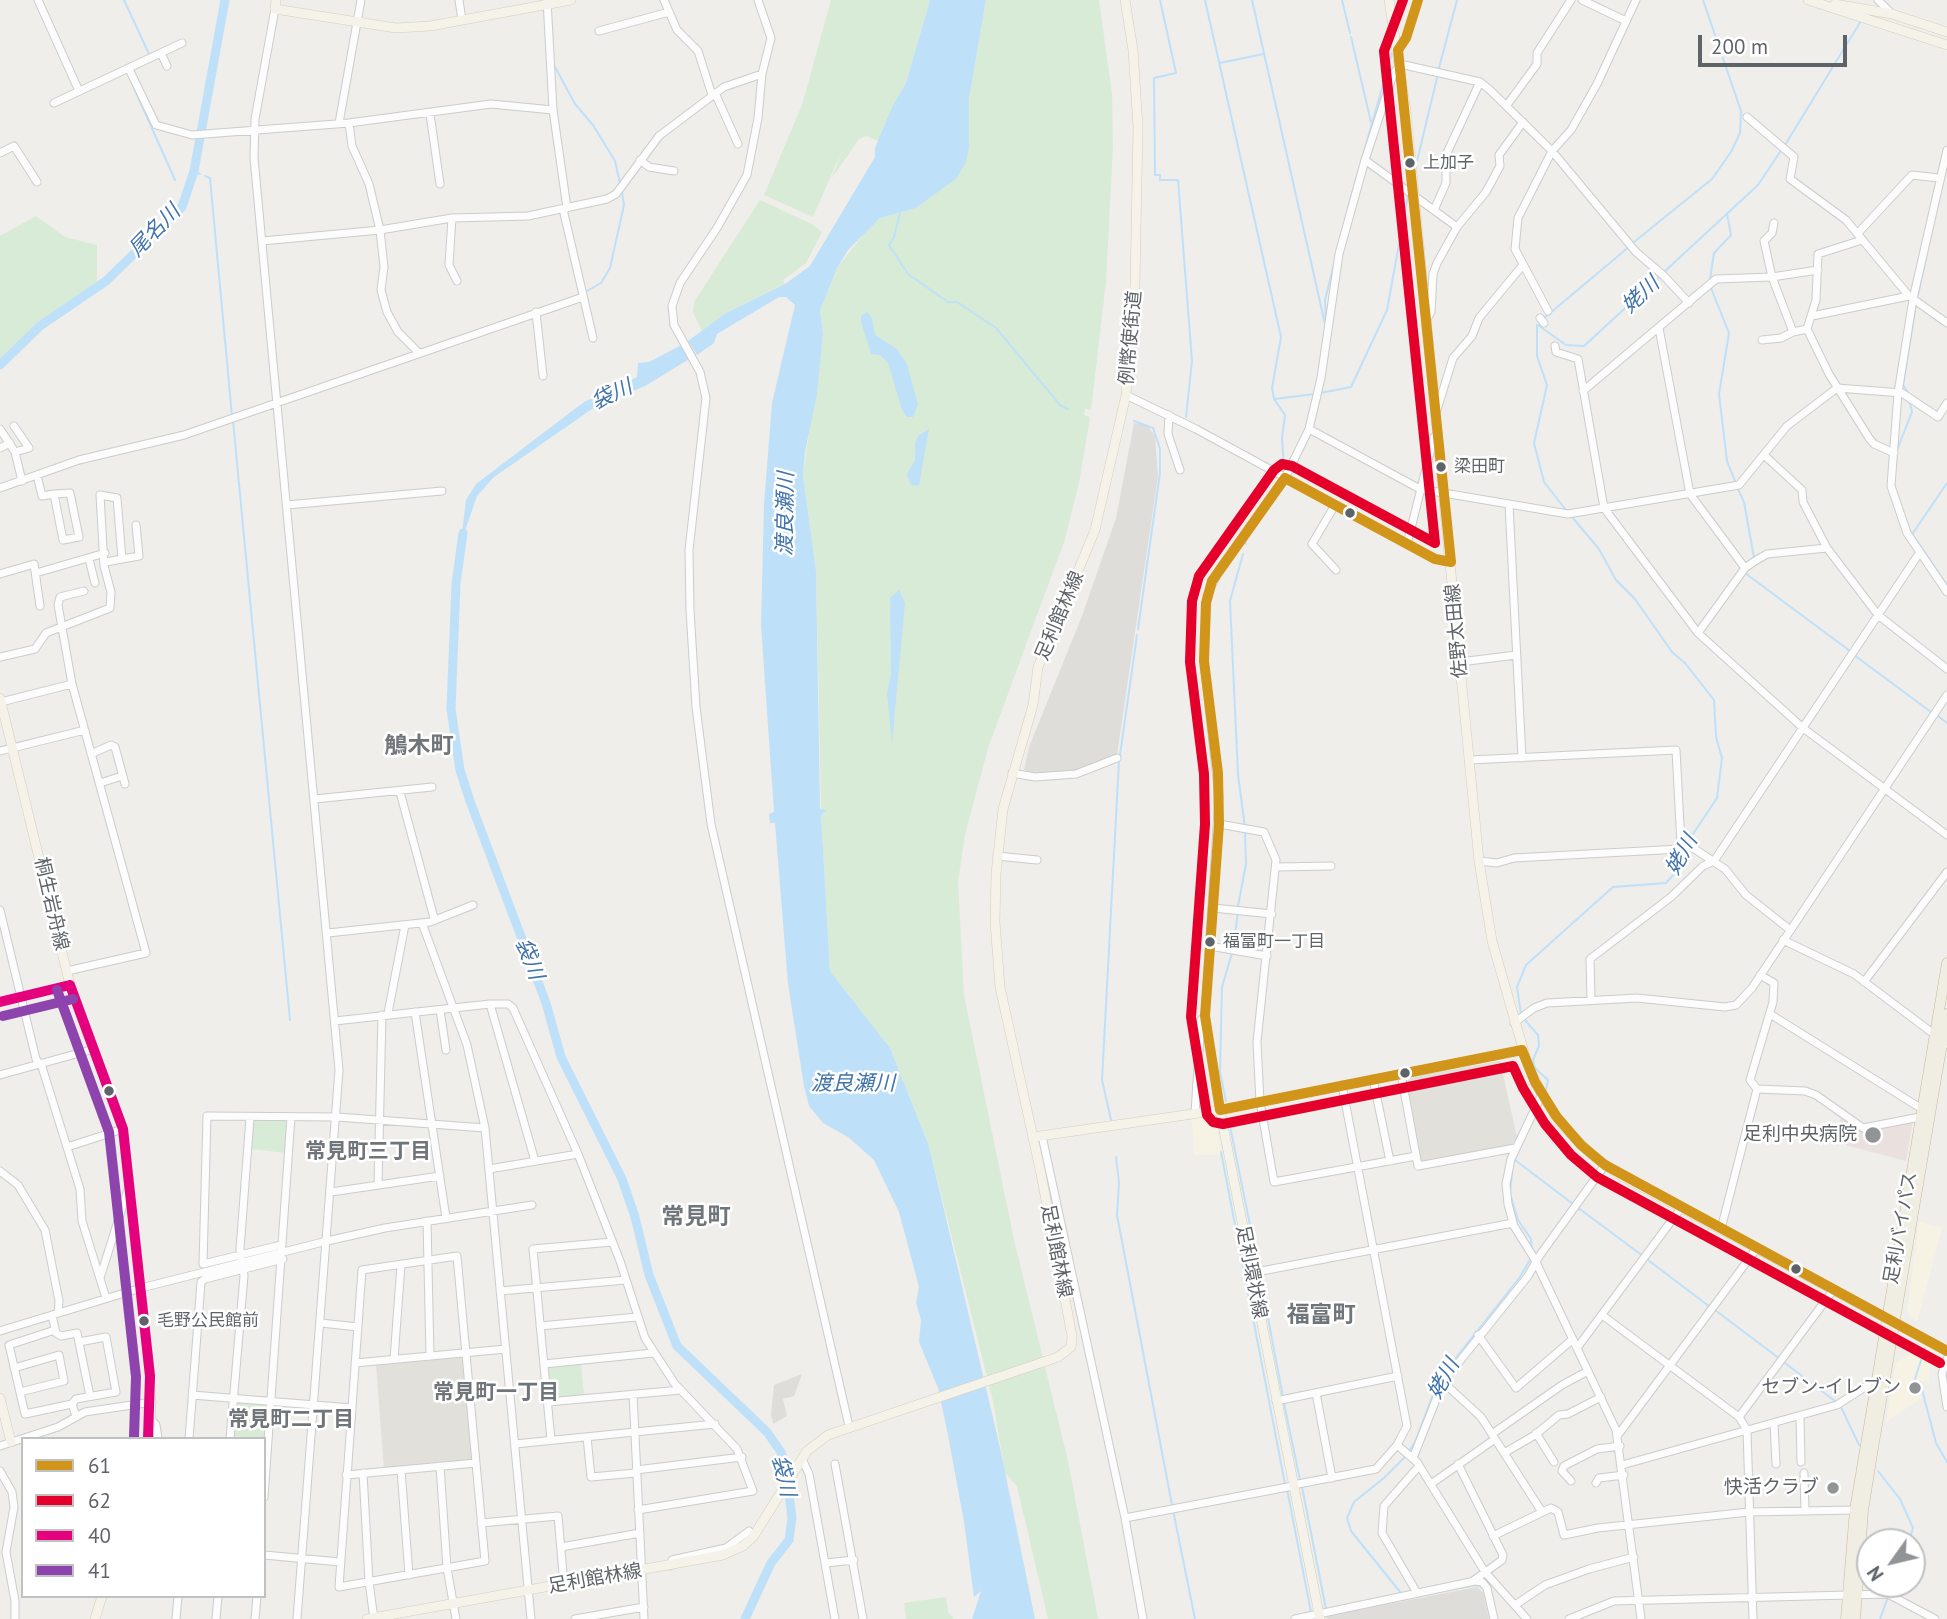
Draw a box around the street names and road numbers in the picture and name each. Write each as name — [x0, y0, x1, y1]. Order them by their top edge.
street label: 例幣使街道 — [1116, 290, 1146, 386]
street label: 足利館林線 — [1031, 568, 1089, 664]
street label: 佐野太田線 — [1442, 583, 1472, 679]
street label: 桐生岩舟線 — [29, 855, 73, 953]
street label: 足利バイパス — [1880, 1170, 1922, 1286]
street label: 足利館林線 — [1036, 1202, 1076, 1300]
street label: 足利環状線 — [1231, 1223, 1271, 1321]
street label: 足利館林線 — [546, 1560, 644, 1598]

